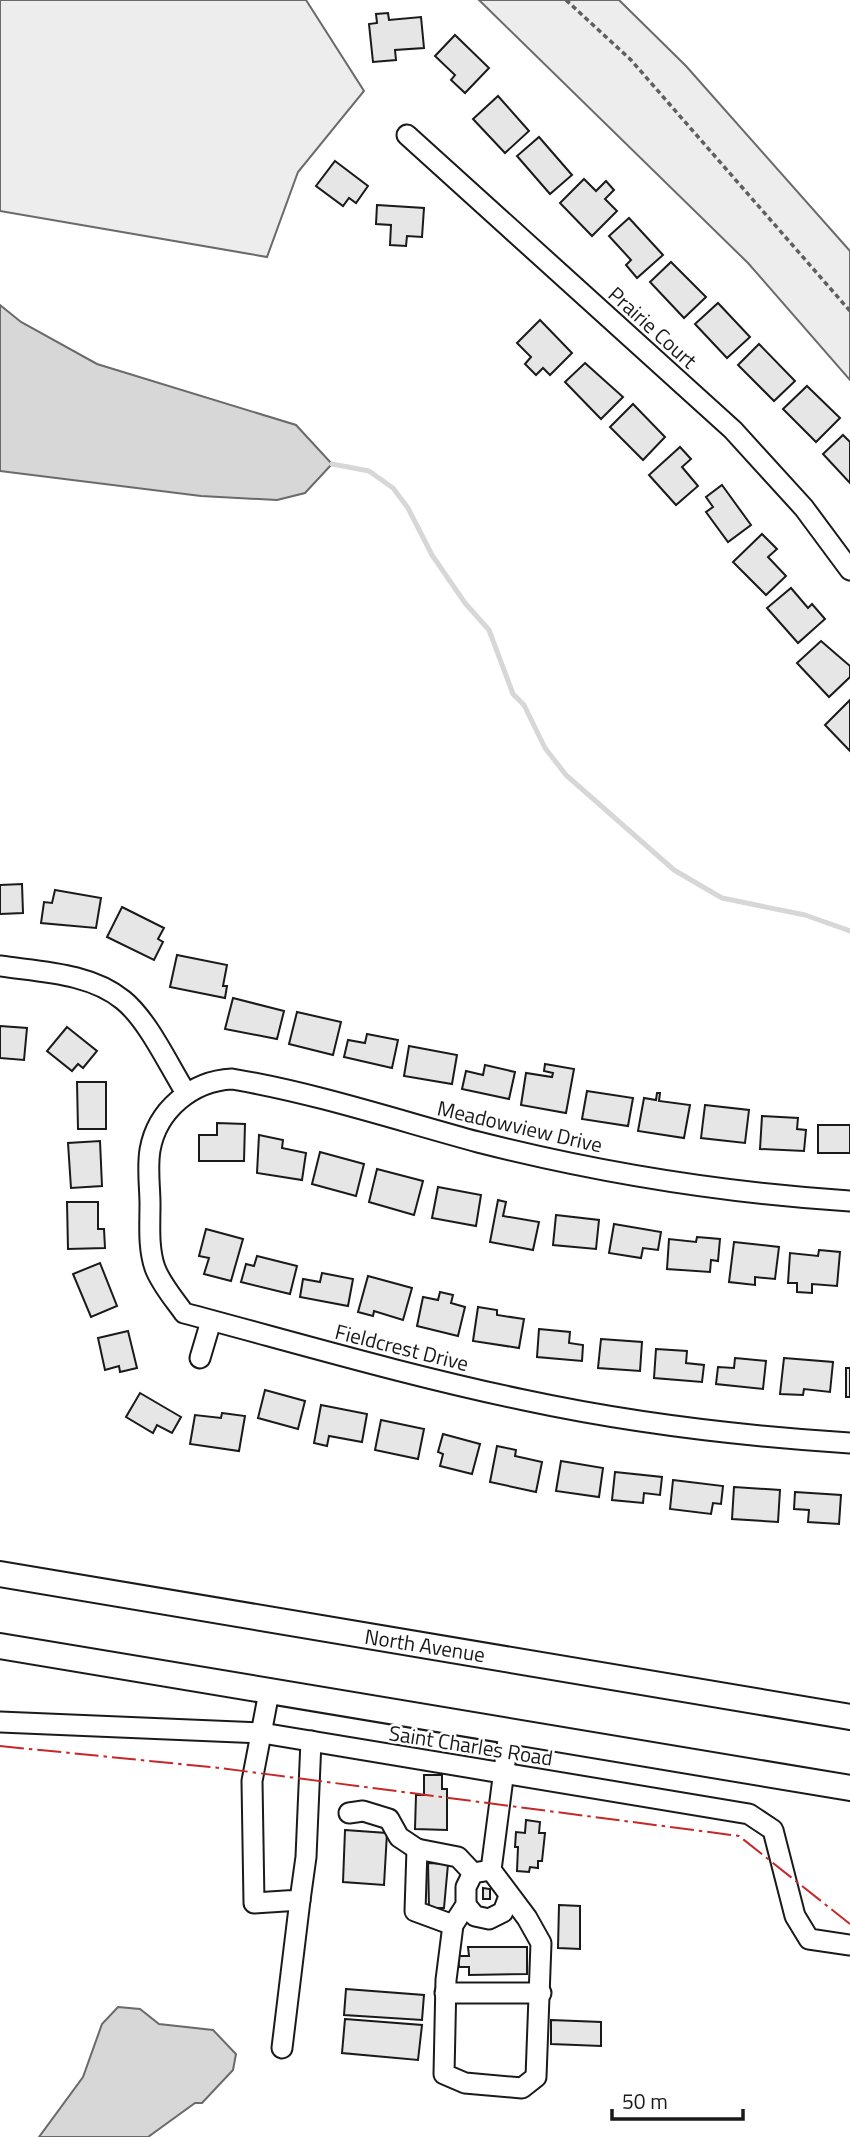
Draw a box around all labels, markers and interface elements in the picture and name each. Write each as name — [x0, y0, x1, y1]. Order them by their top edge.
street label: Prairie Court — [601, 278, 705, 376]
street label: Meadowview Drive — [434, 1091, 606, 1161]
street label: Fieldcrest Drive — [332, 1315, 472, 1379]
street label: North Avenue — [363, 1620, 487, 1670]
street label: Saint Charles Road — [387, 1716, 555, 1774]
scale bar — [612, 2078, 743, 2122]
text: 50 m — [622, 2085, 668, 2117]

